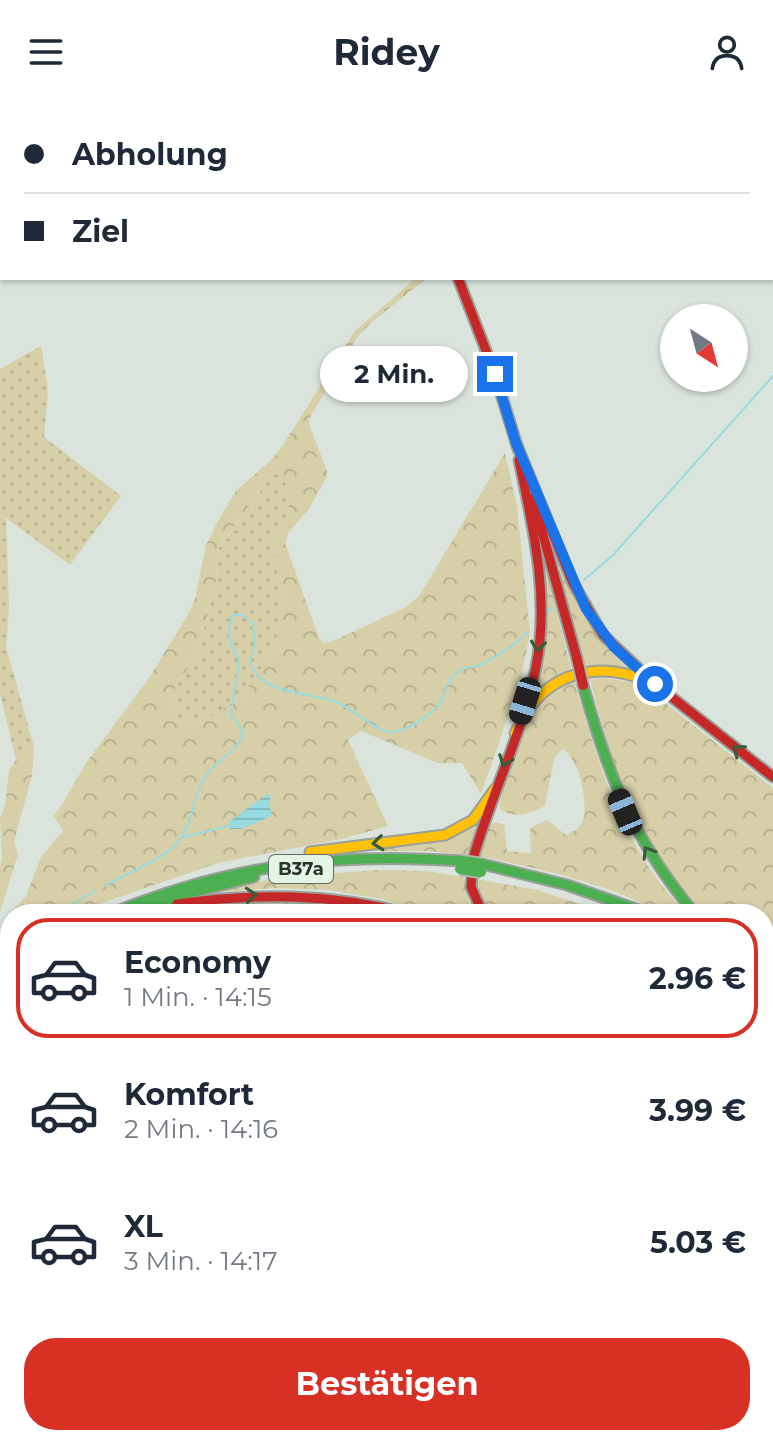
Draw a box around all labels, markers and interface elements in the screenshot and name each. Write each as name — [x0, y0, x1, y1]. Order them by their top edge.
icon: menu — [24, 30, 68, 74]
text: Ridey — [333, 30, 440, 74]
icon: person — [705, 30, 749, 74]
text: Abholung — [72, 136, 228, 173]
text: Ziel — [72, 213, 129, 250]
north arrow — [660, 304, 748, 392]
map controls — [660, 304, 748, 392]
callout: 2 Min. — [319, 346, 467, 402]
route end — [477, 356, 513, 392]
text: 2 Min. — [354, 358, 434, 390]
one-way arrow — [530, 640, 547, 653]
route start — [637, 666, 673, 702]
car — [507, 675, 543, 727]
one-way arrow — [732, 745, 747, 759]
one-way arrow — [499, 753, 515, 767]
car — [605, 785, 645, 839]
one-way arrow — [371, 834, 384, 851]
one-way arrow — [642, 847, 657, 861]
road number: B37a — [269, 855, 333, 883]
one-way arrow — [245, 887, 258, 904]
icon: car — [28, 942, 100, 1014]
text: Economy — [124, 944, 271, 981]
text: 2.96 € — [649, 960, 746, 997]
text: 1 Min. · 14:15 — [124, 981, 272, 1013]
icon: car — [28, 1074, 100, 1146]
text: Komfort — [124, 1076, 254, 1113]
text: 3.99 € — [649, 1092, 746, 1129]
text: 2 Min. · 14:16 — [124, 1113, 278, 1145]
icon: car — [28, 1206, 100, 1278]
text: XL — [124, 1208, 163, 1245]
text: 5.03 € — [650, 1224, 746, 1261]
text: 3 Min. · 14:17 — [124, 1245, 278, 1277]
button: Bestätigen — [24, 1338, 750, 1430]

